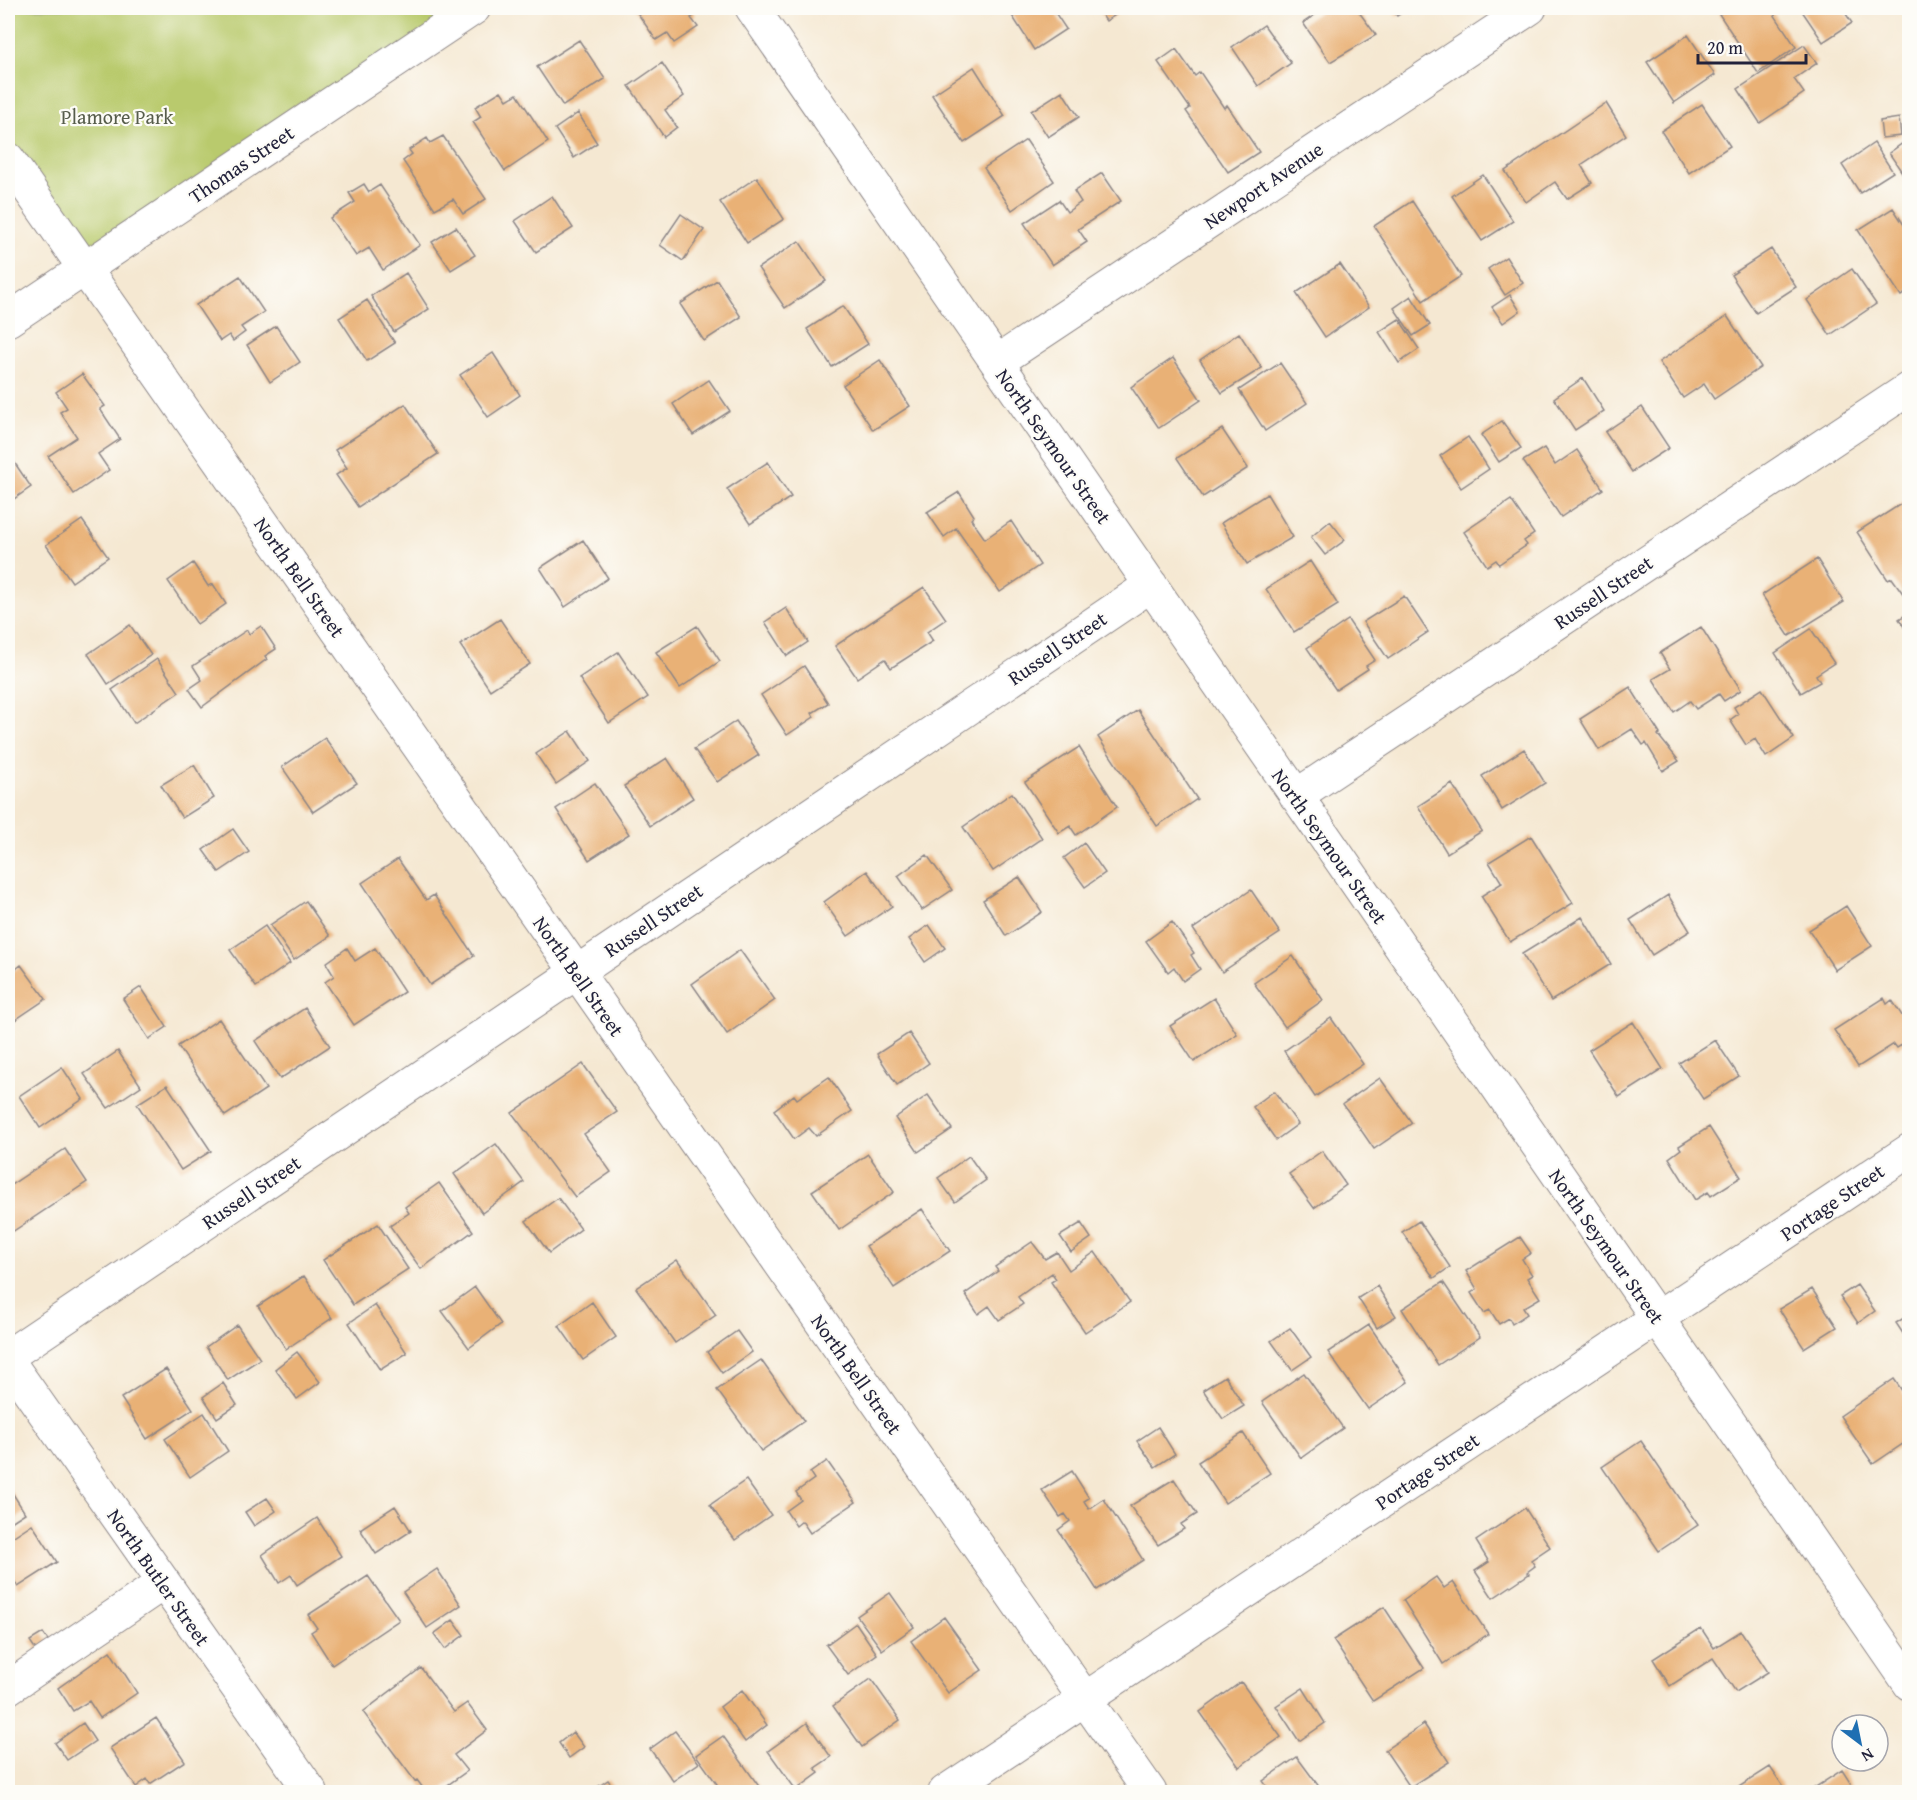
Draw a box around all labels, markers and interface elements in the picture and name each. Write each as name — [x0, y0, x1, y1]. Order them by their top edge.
scale bar — [1698, 27, 1806, 65]
text: 20 m — [1707, 34, 1743, 61]
park label: Plamore Park — [61, 102, 174, 131]
street label: Thomas Street — [183, 118, 299, 210]
street label: Newport Avenue — [1197, 134, 1329, 236]
street label: North Seymour Street — [989, 362, 1119, 530]
street label: North Bell Street — [248, 511, 352, 643]
street label: Russell Street — [1548, 548, 1658, 636]
street label: Russell Street — [1002, 604, 1112, 692]
street label: North Seymour Street — [1265, 762, 1395, 930]
street label: Russell Street — [598, 876, 708, 964]
street label: North Bell Street — [527, 910, 631, 1042]
street label: Russell Street — [196, 1148, 306, 1236]
street label: Portage Street — [1774, 1156, 1890, 1248]
street label: North Seymour Street — [1542, 1162, 1672, 1330]
street label: North Bell Street — [805, 1308, 909, 1440]
street label: Portage Street — [1369, 1425, 1485, 1517]
street label: North Butler Street — [101, 1502, 217, 1652]
north arrow — [1830, 1713, 1890, 1773]
text: N — [1857, 1743, 1879, 1769]

